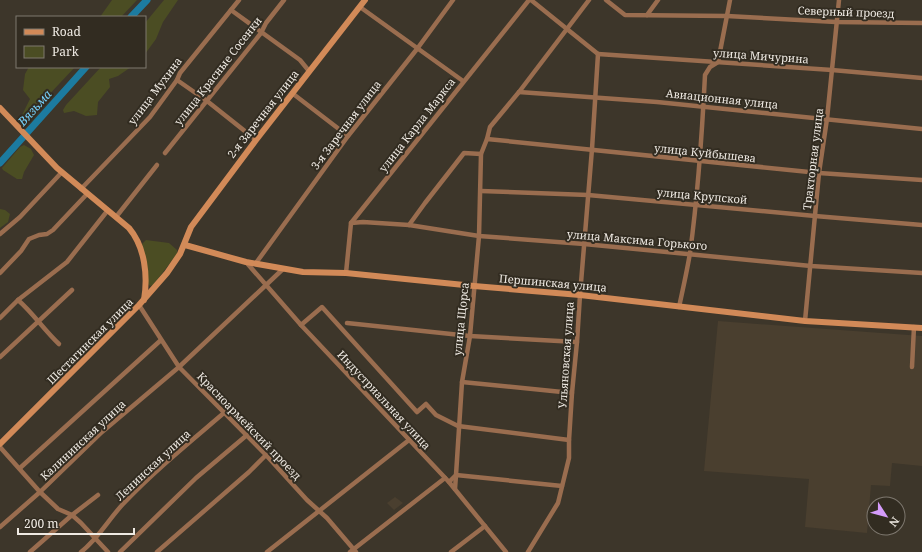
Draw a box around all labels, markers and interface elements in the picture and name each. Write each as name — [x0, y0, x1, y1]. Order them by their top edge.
street label: Северный проезд — [797, 2, 895, 21]
street label: улица Красные Сосенки — [170, 13, 265, 128]
legend — [16, 16, 146, 68]
text: Road — [52, 23, 82, 40]
text: Park — [52, 43, 80, 60]
street label: улица Мичурина — [713, 45, 809, 66]
street label: улица Мухина — [124, 54, 185, 128]
street label: 2-я Заречная улица — [223, 66, 302, 161]
street label: улица Карла Маркса — [375, 74, 458, 175]
street label: 3-я Заречная улица — [307, 77, 384, 172]
street label: Авиационная улица — [665, 85, 779, 112]
water label: Вязьма — [13, 86, 55, 130]
street label: Тракторная улица — [799, 107, 826, 211]
street label: улица Куйбышева — [653, 140, 757, 165]
street label: улица Крупской — [656, 184, 748, 207]
street label: улица Максима Горького — [566, 226, 708, 253]
street label: Першинская улица — [499, 270, 607, 295]
street label: улица Щорса — [449, 282, 472, 356]
street label: Шестагинская улица — [43, 294, 136, 387]
street label: Ульяновская улица — [554, 301, 577, 409]
street label: Индустриальная улица — [334, 347, 434, 453]
street label: Красноармейский проезд — [194, 369, 305, 483]
street label: Калининская улица — [37, 396, 129, 483]
street label: Ленинская улица — [112, 426, 193, 503]
north arrow — [866, 496, 906, 536]
scale bar — [18, 510, 134, 536]
text: N — [886, 514, 903, 530]
text: 200 m — [24, 515, 59, 532]

